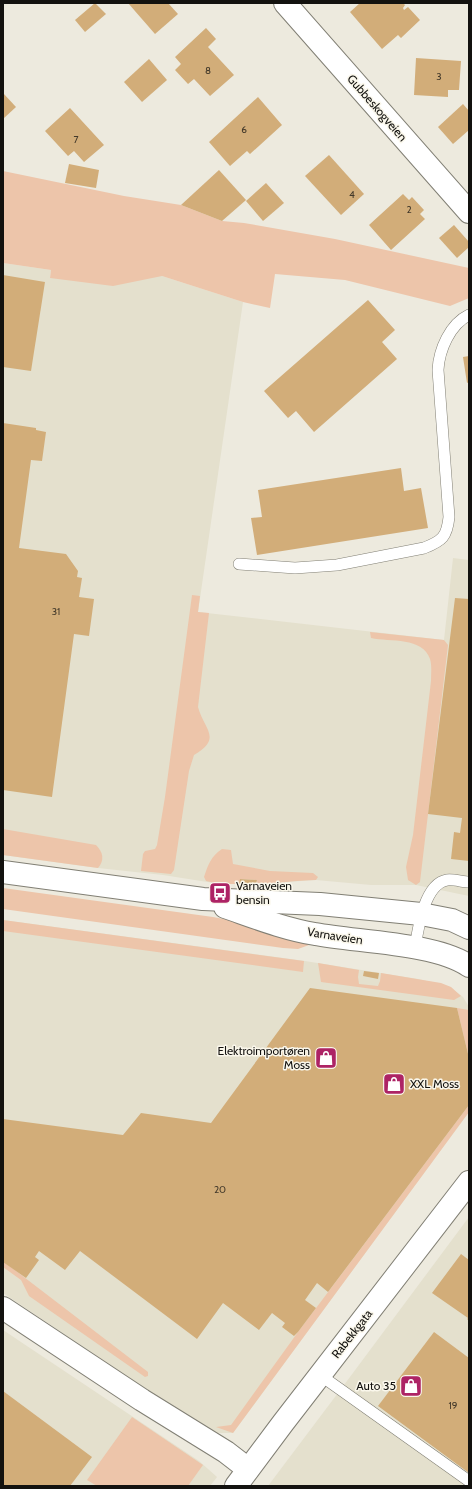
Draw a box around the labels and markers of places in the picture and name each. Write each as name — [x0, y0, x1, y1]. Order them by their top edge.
place label: Varnaveien bensin — [236, 878, 292, 907]
bus stop icon: Varnaveien bensin — [207, 880, 233, 906]
place label: Elektroimportøren Moss — [218, 1043, 310, 1072]
shop icon: Elektroimportøren Moss — [313, 1045, 339, 1071]
shop icon: XXL Moss — [381, 1071, 407, 1097]
place label: XXL Moss — [410, 1076, 459, 1091]
shop icon: Auto 35 — [398, 1373, 424, 1399]
place label: Auto 35 — [356, 1378, 396, 1393]

